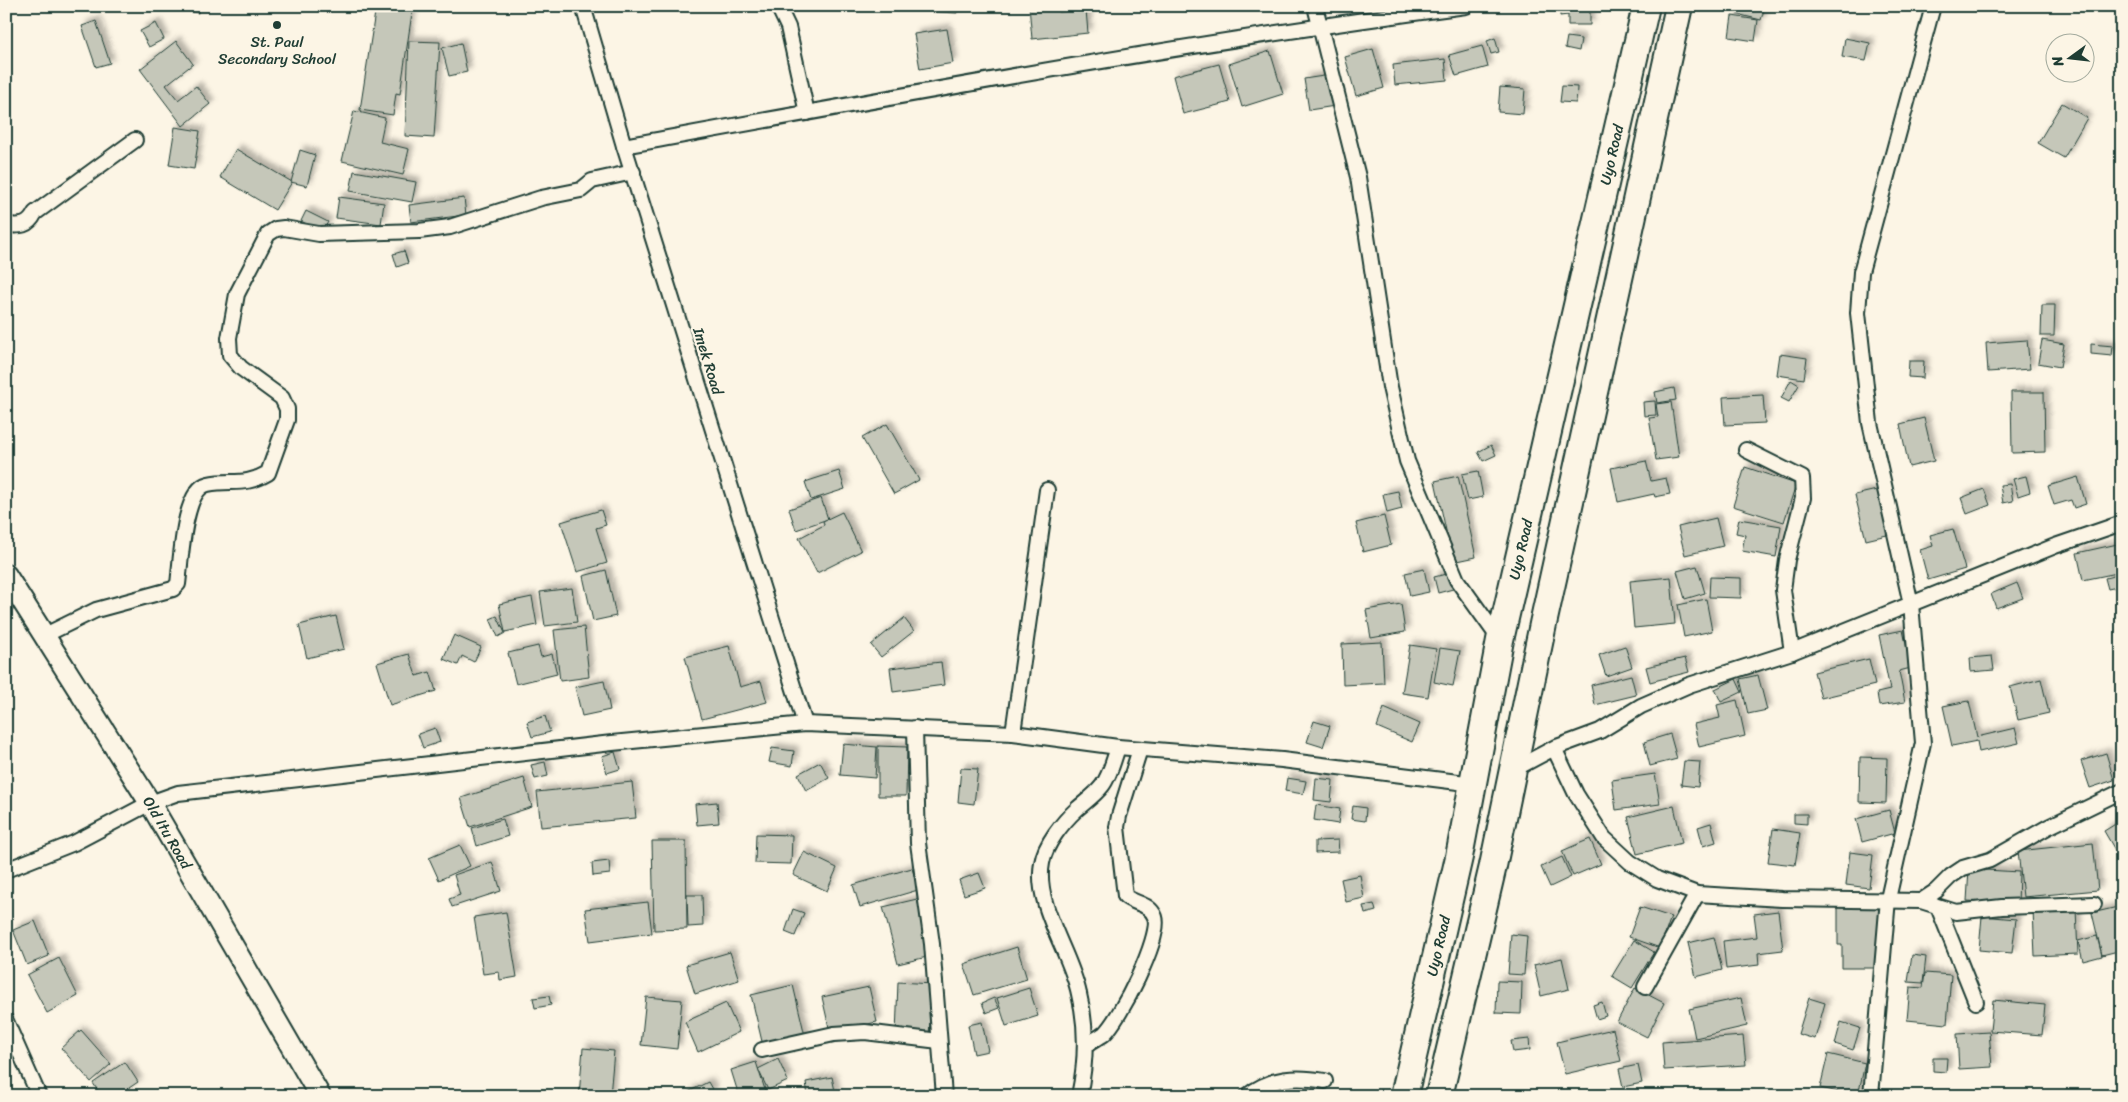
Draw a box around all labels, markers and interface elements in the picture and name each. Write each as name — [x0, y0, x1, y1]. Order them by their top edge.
marker: St. Paul Secondary School — [271, 19, 283, 31]
place label: St. Paul Secondary School — [218, 29, 337, 72]
north arrow — [2046, 32, 2096, 82]
text: N — [2045, 53, 2072, 70]
street label: Uyo Road — [1592, 121, 1632, 188]
street label: Imek Road — [685, 323, 731, 399]
street label: Uyo Road — [1501, 516, 1541, 582]
street label: Old Itu Road — [136, 791, 199, 875]
street label: Uyo Road — [1419, 912, 1458, 979]

